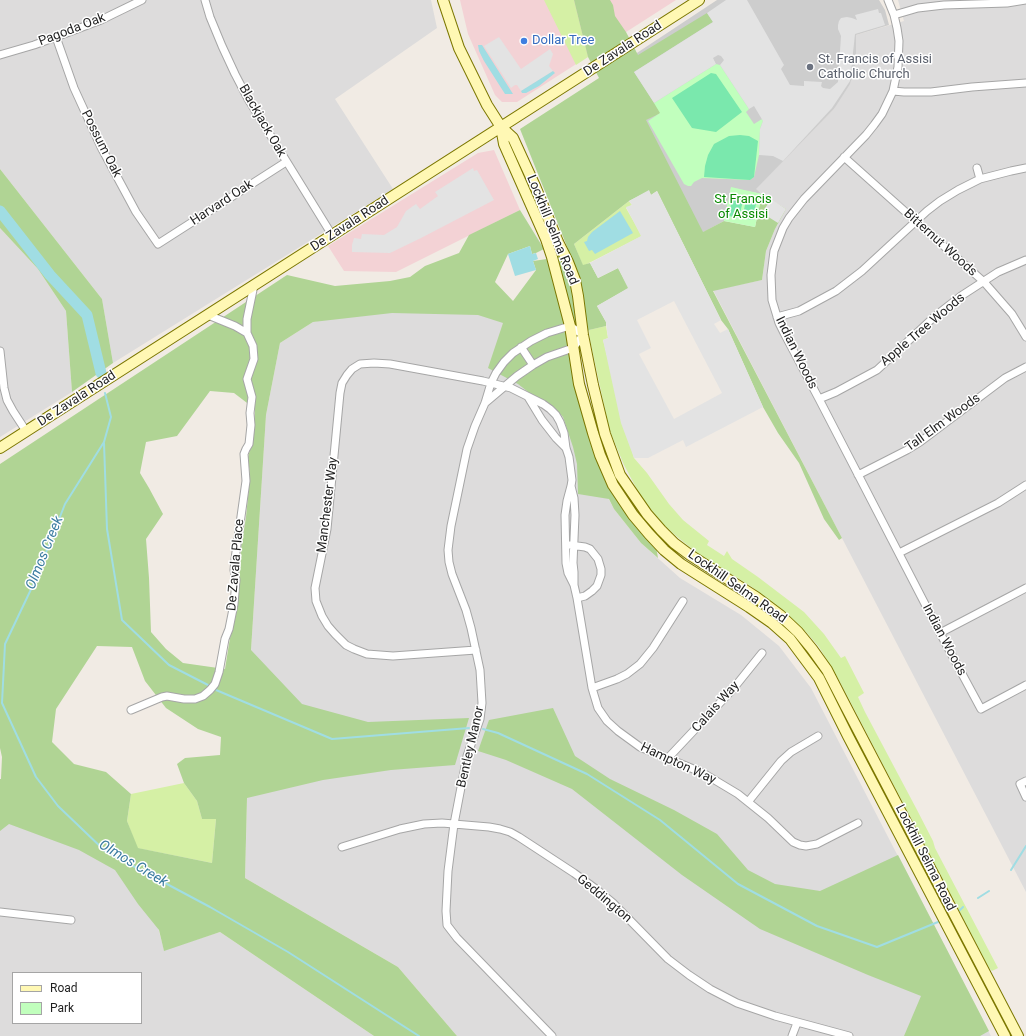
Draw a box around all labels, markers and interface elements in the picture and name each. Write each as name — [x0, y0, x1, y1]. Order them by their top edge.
street label: Pagoda Oak — [36, 10, 108, 50]
street label: De Zavala Road — [581, 18, 665, 80]
place label: Dollar Tree — [532, 33, 594, 49]
marker: Dollar Tree — [519, 36, 529, 46]
place label: St. Francis of Assisi Catholic Church — [818, 52, 932, 83]
marker: St. Francis of Assisi Catholic Church — [805, 62, 815, 72]
street label: Blackjack Oak — [235, 82, 289, 160]
street label: Possum Oak — [77, 108, 125, 180]
street label: Lockhill Selma Road — [523, 173, 581, 287]
street label: Harvard Oak — [188, 177, 256, 229]
park label: St Francis of Assisi — [714, 192, 772, 223]
street label: De Zavala Road — [308, 193, 392, 255]
street label: Bitternut Woods — [900, 206, 980, 280]
street label: Apple Tree Woods — [878, 290, 968, 370]
street label: Indian Woods — [772, 314, 820, 392]
street label: De Zavala Road — [35, 368, 119, 430]
street label: Tall Elm Woods — [902, 391, 984, 455]
street label: Manchester Way — [314, 456, 342, 554]
water label: Olmos Creek — [23, 514, 67, 592]
street label: De Zavala Place — [224, 518, 248, 612]
street label: Lockhill Selma Road — [685, 547, 789, 627]
street label: Indian Woods — [919, 602, 969, 678]
street label: Calais Way — [689, 678, 743, 736]
street label: Bentley Manor — [454, 705, 488, 789]
street label: Hampton Way — [638, 740, 718, 788]
street label: Lockhill Selma Road — [891, 802, 959, 914]
water label: Olmos Creek — [96, 837, 170, 891]
street label: Geddington — [573, 872, 635, 926]
legend — [12, 972, 142, 1024]
text: Road — [50, 981, 78, 995]
text: Park — [50, 1001, 74, 1015]

